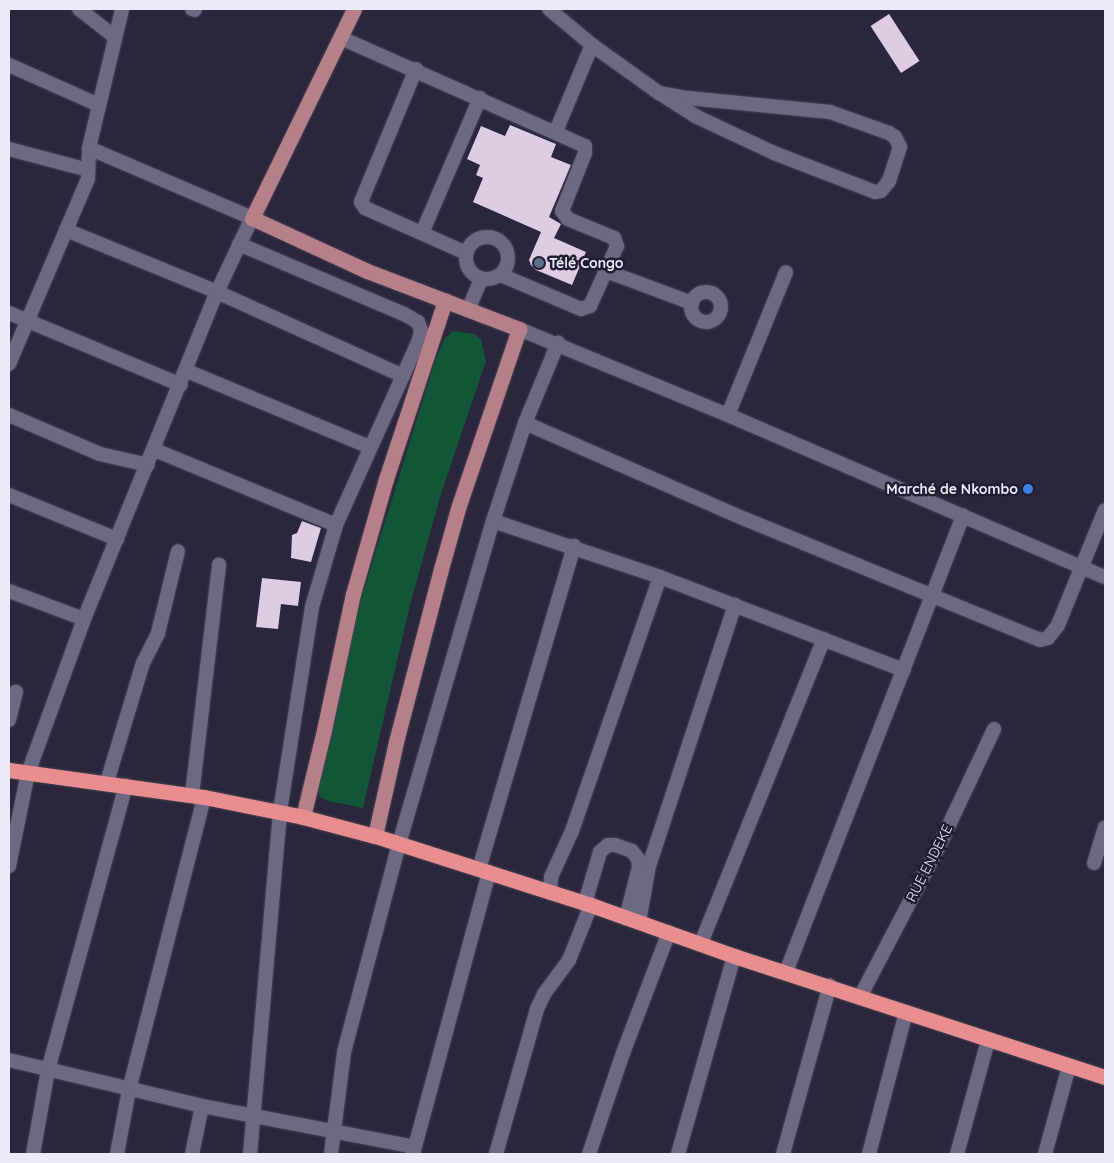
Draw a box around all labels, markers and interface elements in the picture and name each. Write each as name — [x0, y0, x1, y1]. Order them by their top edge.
place label: Télé Congo — [549, 255, 623, 271]
marker: Télé Congo — [533, 257, 545, 269]
place label: Marché de Nkombo — [886, 481, 1018, 497]
marker: Marché de Nkombo — [1022, 483, 1034, 495]
street label: RUE ENDEKE — [902, 821, 956, 905]

